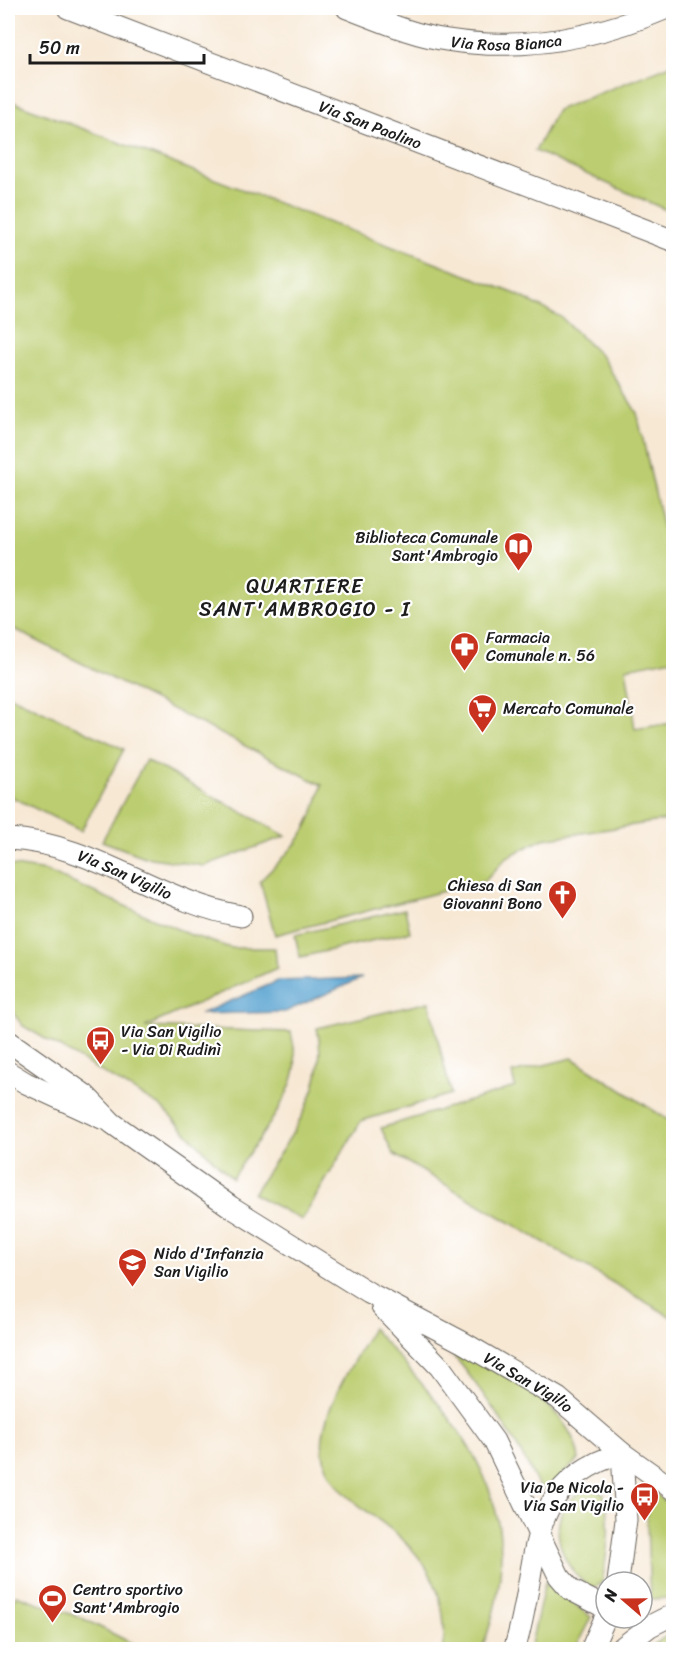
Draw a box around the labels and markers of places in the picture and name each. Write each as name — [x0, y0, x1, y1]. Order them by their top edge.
place label: Biblioteca Comunale Sant'Ambrogio — [355, 523, 498, 570]
library icon: Biblioteca Comunale Sant'Ambrogio — [503, 530, 535, 572]
place label: Farmacia Comunale n. 56 — [486, 623, 595, 670]
pharmacy icon: Farmacia Comunale n. 56 — [449, 630, 481, 672]
supermarket icon: Mercato Comunale — [466, 692, 498, 734]
place label: Mercato Comunale — [503, 694, 634, 723]
place label: Chiesa di San Giovanni Bono — [443, 871, 542, 918]
church icon: Chiesa di San Giovanni Bono — [547, 878, 579, 920]
place label: Via San Vigilio - Via Di Rudinì — [121, 1017, 222, 1064]
bus stop icon: Via San Vigilio - Via Di Rudinì — [84, 1024, 116, 1066]
place label: Nido d'Infanzia San Vigilio — [154, 1239, 263, 1286]
school or university icon: Nido d'Infanzia San Vigilio — [117, 1246, 149, 1288]
place label: Via De Nicola - Via San Vigilio — [520, 1473, 624, 1520]
bus stop icon: Via De Nicola - Via San Vigilio — [629, 1480, 661, 1522]
place label: Centro sportivo Sant'Ambrogio — [73, 1575, 183, 1622]
sports icon: Centro sportivo Sant'Ambrogio — [36, 1582, 68, 1624]

